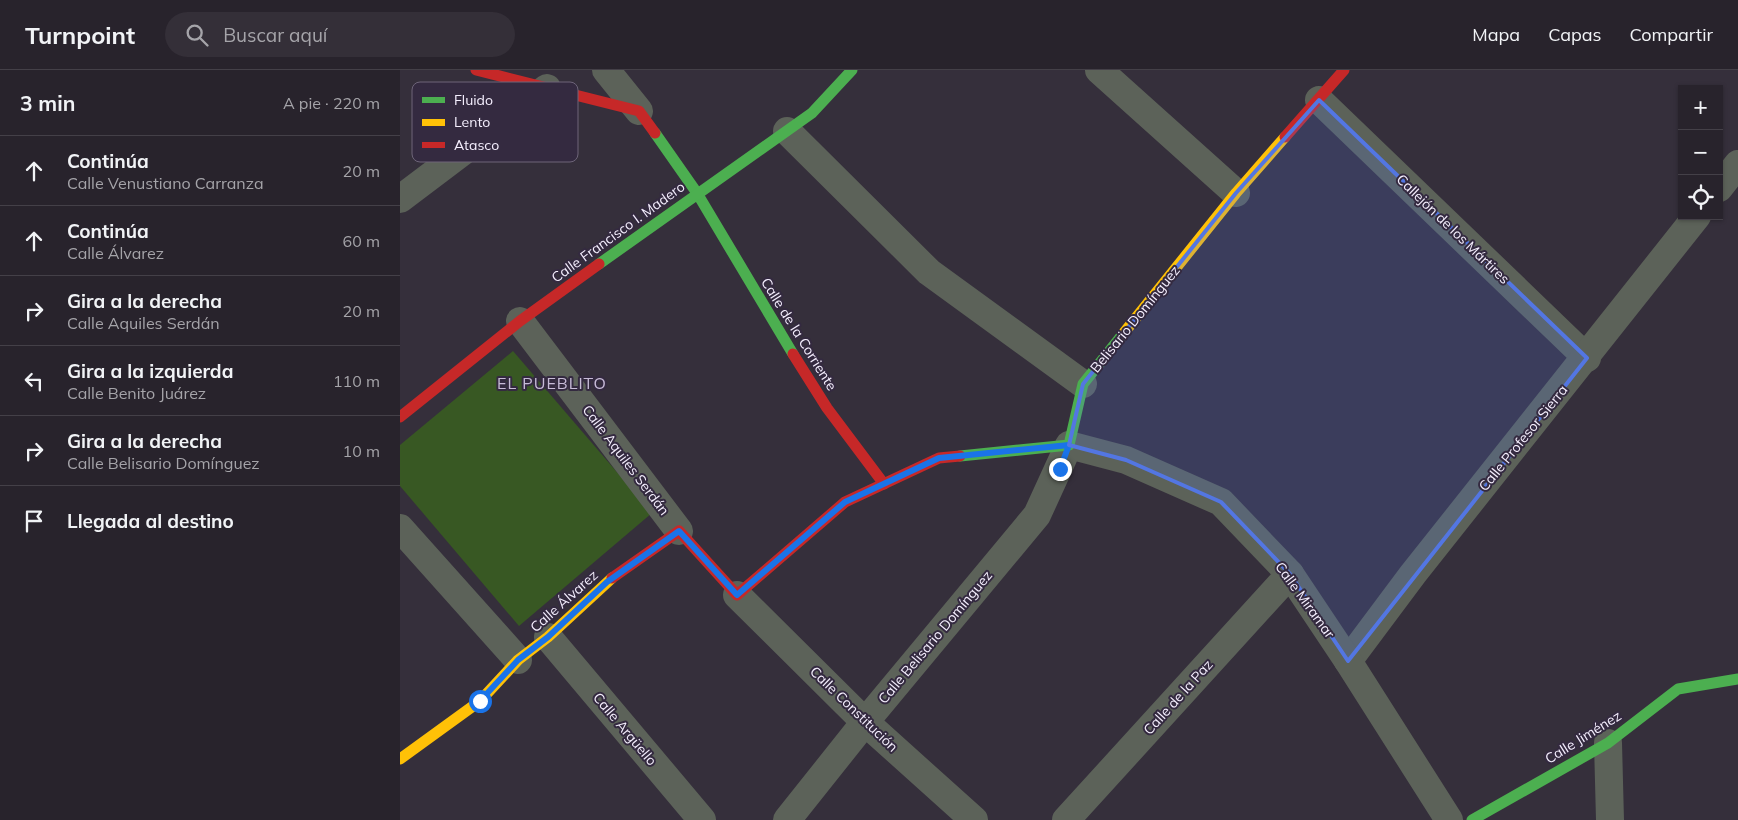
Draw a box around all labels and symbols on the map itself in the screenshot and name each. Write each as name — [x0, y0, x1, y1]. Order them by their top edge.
legend — [412, 82, 578, 162]
text: Fluido — [454, 91, 493, 109]
text: Lento — [454, 113, 490, 131]
text: Atasco — [454, 136, 499, 154]
street label: Callejón de los Mártires — [1393, 170, 1513, 288]
street label: Calle Francisco I. Madero — [548, 178, 688, 286]
street label: Belisario Domínguez — [1086, 262, 1184, 376]
street label: Calle de la Corriente — [757, 274, 841, 394]
district label: EL PUEBLITO — [497, 373, 607, 393]
street label: Calle Profesor Sierra — [1475, 381, 1571, 495]
street label: Calle Aquiles Serdán — [579, 401, 673, 519]
route end — [1049, 458, 1072, 481]
street label: Calle Miramar — [1271, 558, 1339, 643]
street label: Calle Álvarez — [526, 566, 602, 636]
street label: Calle Belisario Domínguez — [874, 567, 996, 707]
street label: Calle de la Paz — [1139, 656, 1217, 738]
street label: Calle Constitución — [806, 662, 902, 756]
street label: Calle Argüello — [589, 689, 661, 769]
route start — [469, 690, 492, 713]
street label: Calle Jiménez — [1542, 706, 1624, 768]

